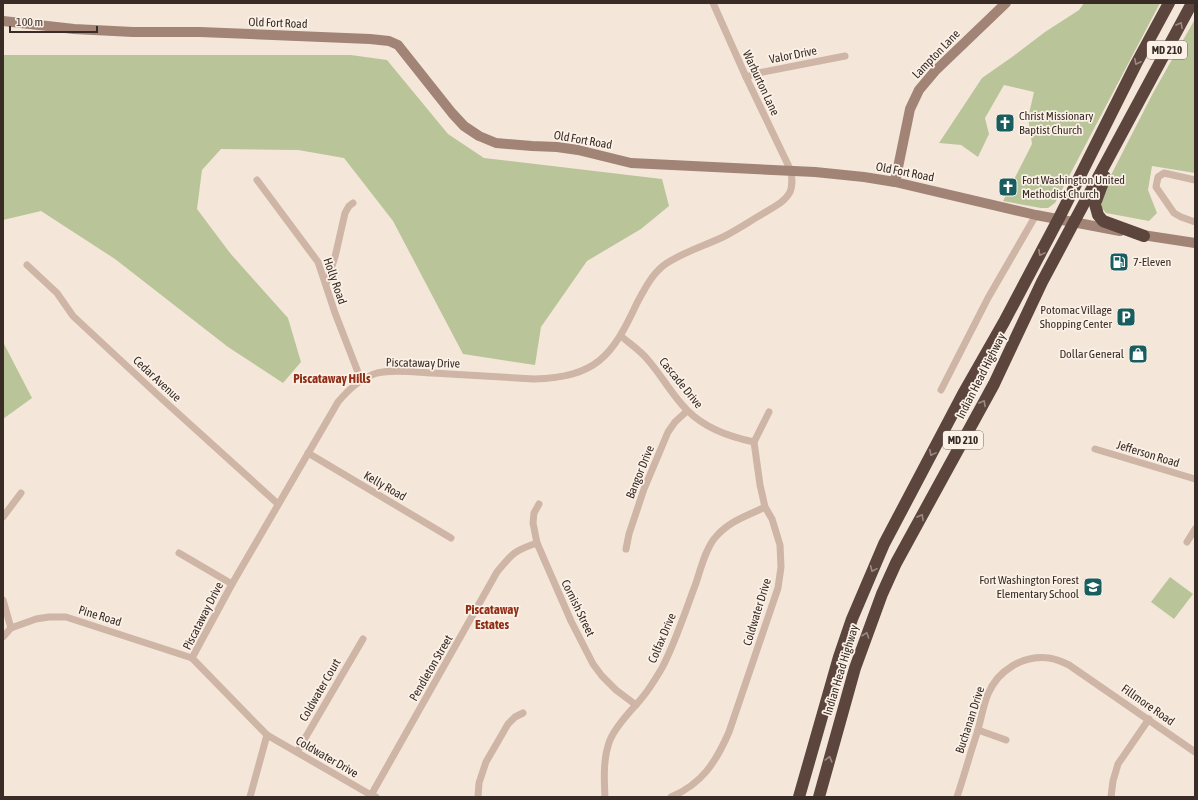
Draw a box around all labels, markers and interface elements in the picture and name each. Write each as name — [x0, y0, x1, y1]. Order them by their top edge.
scale bar — [10, 8, 97, 34]
text: 100 m — [16, 15, 43, 29]
street label: Old Fort Road — [248, 15, 308, 31]
one-way arrow — [1176, 22, 1183, 29]
street label: Lampton Lane — [909, 27, 963, 81]
road number: MD 210 — [1147, 41, 1187, 59]
street label: Valor Drive — [768, 44, 818, 66]
street label: Warburton Lane — [740, 48, 782, 118]
one-way arrow — [1135, 58, 1142, 65]
place label: Christ Missionary Baptist Church — [1019, 109, 1093, 137]
church icon: Christ Missionary Baptist Church — [994, 112, 1016, 134]
street label: Old Fort Road — [553, 128, 613, 152]
street label: Old Fort Road — [875, 159, 935, 185]
place label: Fort Washington United Methodist Church — [1022, 173, 1125, 201]
church icon: Fort Washington United Methodist Church — [997, 176, 1019, 198]
one-way arrow — [1038, 249, 1045, 256]
fuel station icon: 7-Eleven — [1108, 251, 1130, 273]
place label: 7-Eleven — [1133, 255, 1171, 269]
street label: Holly Road — [321, 256, 349, 306]
place label: Potomac Village Shopping Center — [1040, 303, 1112, 331]
parking icon: Potomac Village Shopping Center — [1115, 306, 1137, 328]
street label: Indian Head Highway — [953, 331, 1009, 421]
shop icon: Dollar General — [1127, 343, 1149, 365]
place label: Dollar General — [1059, 347, 1125, 361]
street label: Cedar Avenue — [130, 353, 184, 405]
street label: Piscataway Drive — [386, 355, 460, 371]
street label: Cascade Drive — [656, 355, 706, 411]
district label: Piscataway Hills — [293, 371, 371, 386]
one-way arrow — [979, 400, 986, 407]
road number: MD 210 — [943, 431, 983, 449]
street label: Jefferson Road — [1115, 438, 1181, 470]
street label: Bangor Drive — [623, 443, 657, 501]
one-way arrow — [929, 449, 937, 456]
street label: Kelly Road — [361, 468, 409, 504]
one-way arrow — [916, 514, 924, 521]
one-way arrow — [870, 565, 878, 572]
place label: Fort Washington Forest Elementary School — [979, 573, 1080, 601]
school or university icon: Fort Washington Forest Elementary School — [1082, 576, 1104, 598]
street label: Cornish Street — [558, 577, 598, 639]
street label: Coldwater Drive — [740, 577, 774, 647]
street label: Piscataway Drive — [180, 580, 226, 652]
district label: Piscataway Estates — [465, 602, 519, 632]
street label: Pine Road — [77, 603, 123, 629]
street label: Colfax Drive — [645, 611, 679, 665]
street label: Indian Head Highway — [821, 623, 861, 717]
one-way arrow — [862, 631, 870, 638]
street label: Pendleton Street — [406, 632, 456, 704]
street label: Coldwater Court — [296, 656, 344, 724]
street label: Fillmore Road — [1119, 682, 1177, 728]
street label: Buchanan Drive — [953, 685, 987, 755]
street label: Coldwater Drive — [293, 734, 361, 780]
one-way arrow — [825, 756, 833, 763]

